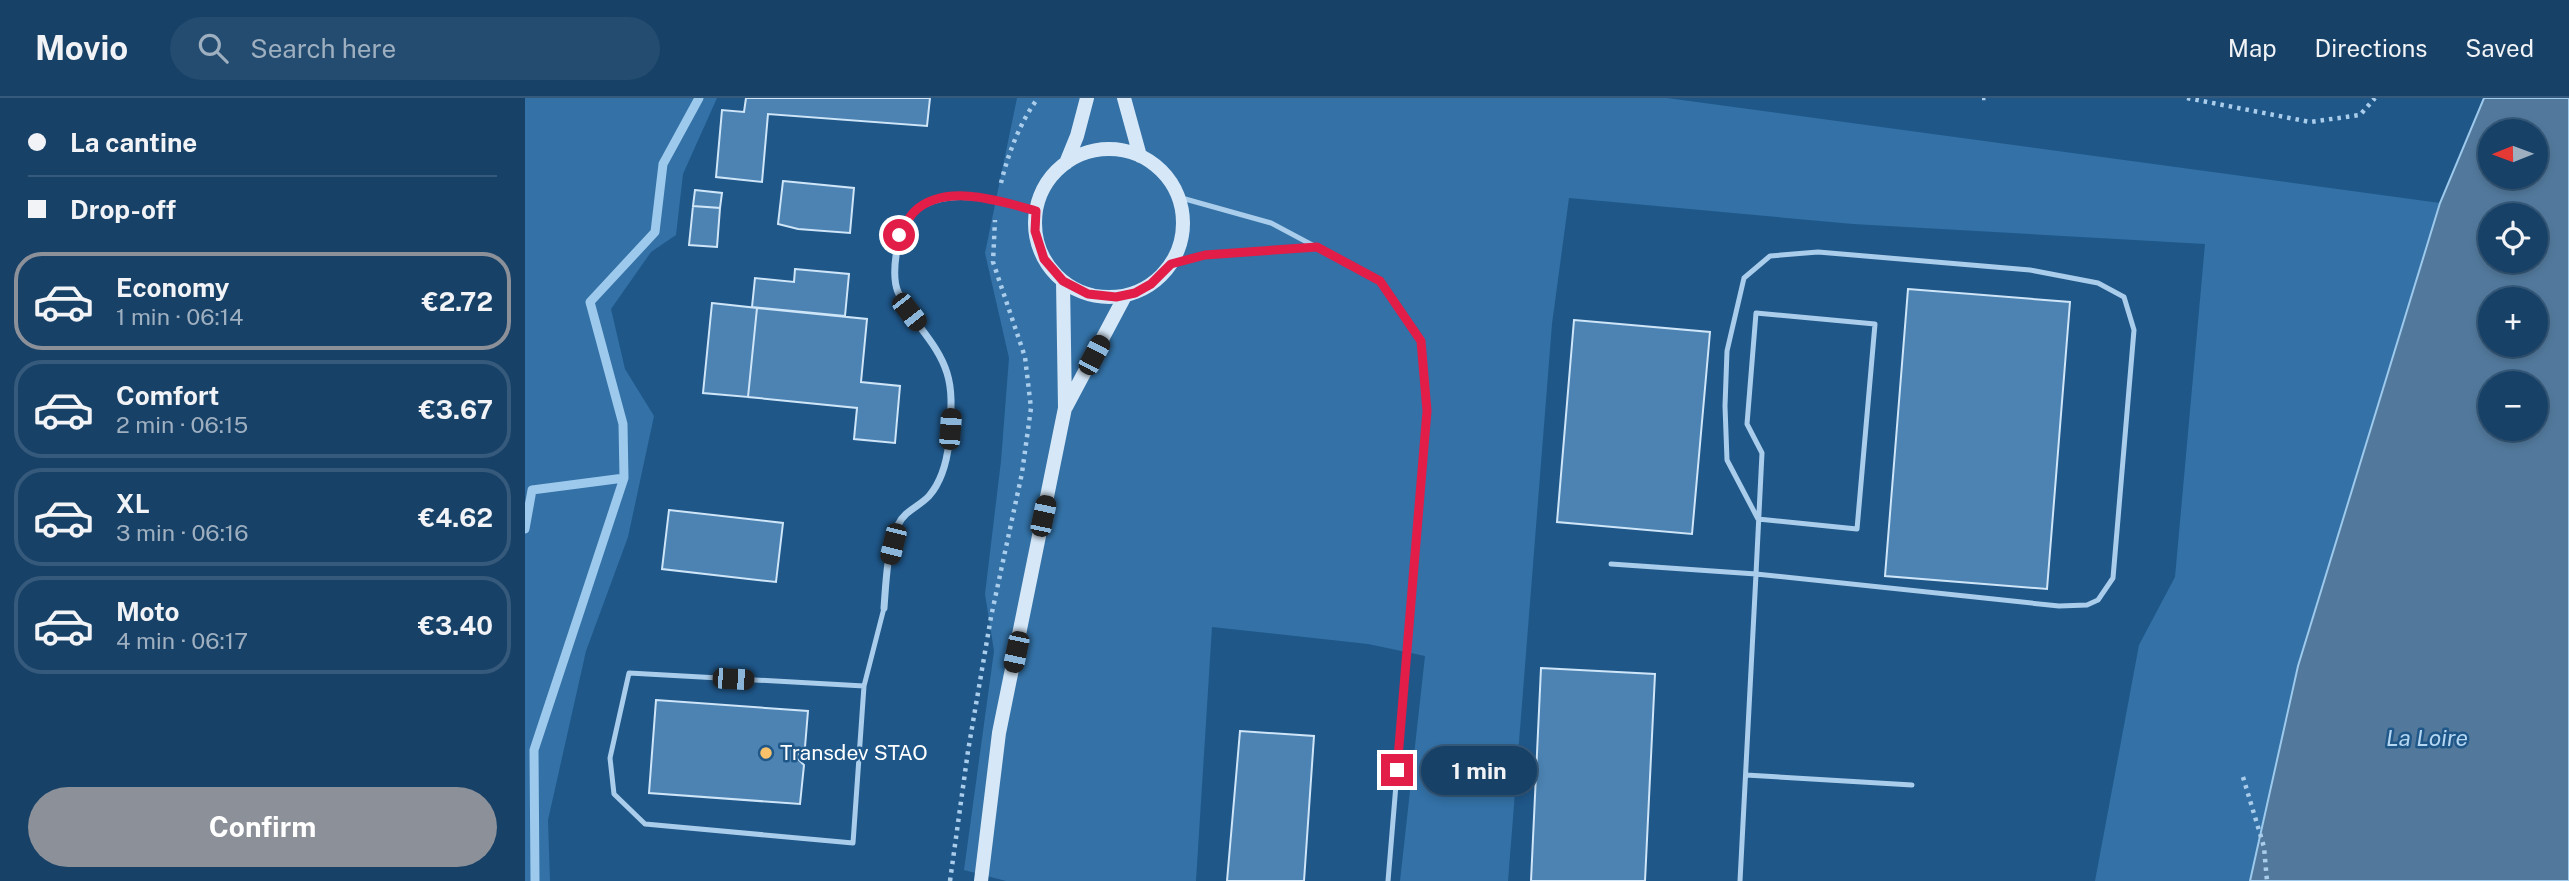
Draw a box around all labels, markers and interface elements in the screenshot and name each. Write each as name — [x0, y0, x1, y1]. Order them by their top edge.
search box — [170, 17, 660, 80]
text: Movio — [35, 29, 128, 67]
icon: search — [194, 29, 232, 67]
text: Search here — [250, 33, 396, 64]
text: Map — [2228, 34, 2277, 62]
text: Directions — [2315, 34, 2427, 62]
text: Saved — [2465, 34, 2534, 62]
north arrow — [2478, 119, 2548, 189]
map controls — [2478, 119, 2548, 441]
text: La cantine — [70, 127, 197, 158]
text: Drop-off — [70, 194, 176, 225]
button: locate — [2478, 203, 2548, 273]
route start — [883, 219, 915, 251]
icon: car — [32, 270, 95, 333]
text: Economy — [116, 272, 229, 303]
text: €2.72 — [422, 286, 493, 317]
button: + — [2478, 287, 2548, 357]
car — [888, 289, 931, 335]
text: 1 min · 06:14 — [116, 303, 244, 330]
car — [1075, 332, 1114, 378]
button: − — [2478, 371, 2548, 441]
icon: car — [32, 378, 95, 441]
text: Comfort — [116, 380, 219, 411]
text: €3.67 — [419, 394, 493, 425]
car — [939, 407, 962, 451]
text: 2 min · 06:15 — [116, 411, 248, 438]
icon: car — [32, 486, 95, 549]
text: XL — [116, 488, 150, 519]
car — [1029, 493, 1058, 539]
text: €4.62 — [418, 502, 493, 533]
text: 3 min · 06:16 — [116, 519, 249, 546]
car — [878, 521, 909, 567]
icon: car — [32, 594, 95, 657]
text: Moto — [116, 596, 179, 627]
text: €3.40 — [418, 610, 493, 641]
text: 4 min · 06:17 — [116, 627, 248, 654]
car — [1002, 629, 1031, 675]
car — [712, 667, 755, 691]
water label: La Loire — [2386, 724, 2468, 751]
place label: Transdev STAO — [780, 740, 928, 765]
marker: Transdev STAO — [758, 745, 774, 761]
callout: 1 min — [1421, 746, 1537, 794]
route end — [1381, 754, 1413, 786]
text: 1 min — [1451, 757, 1507, 784]
button: Confirm — [28, 787, 497, 867]

